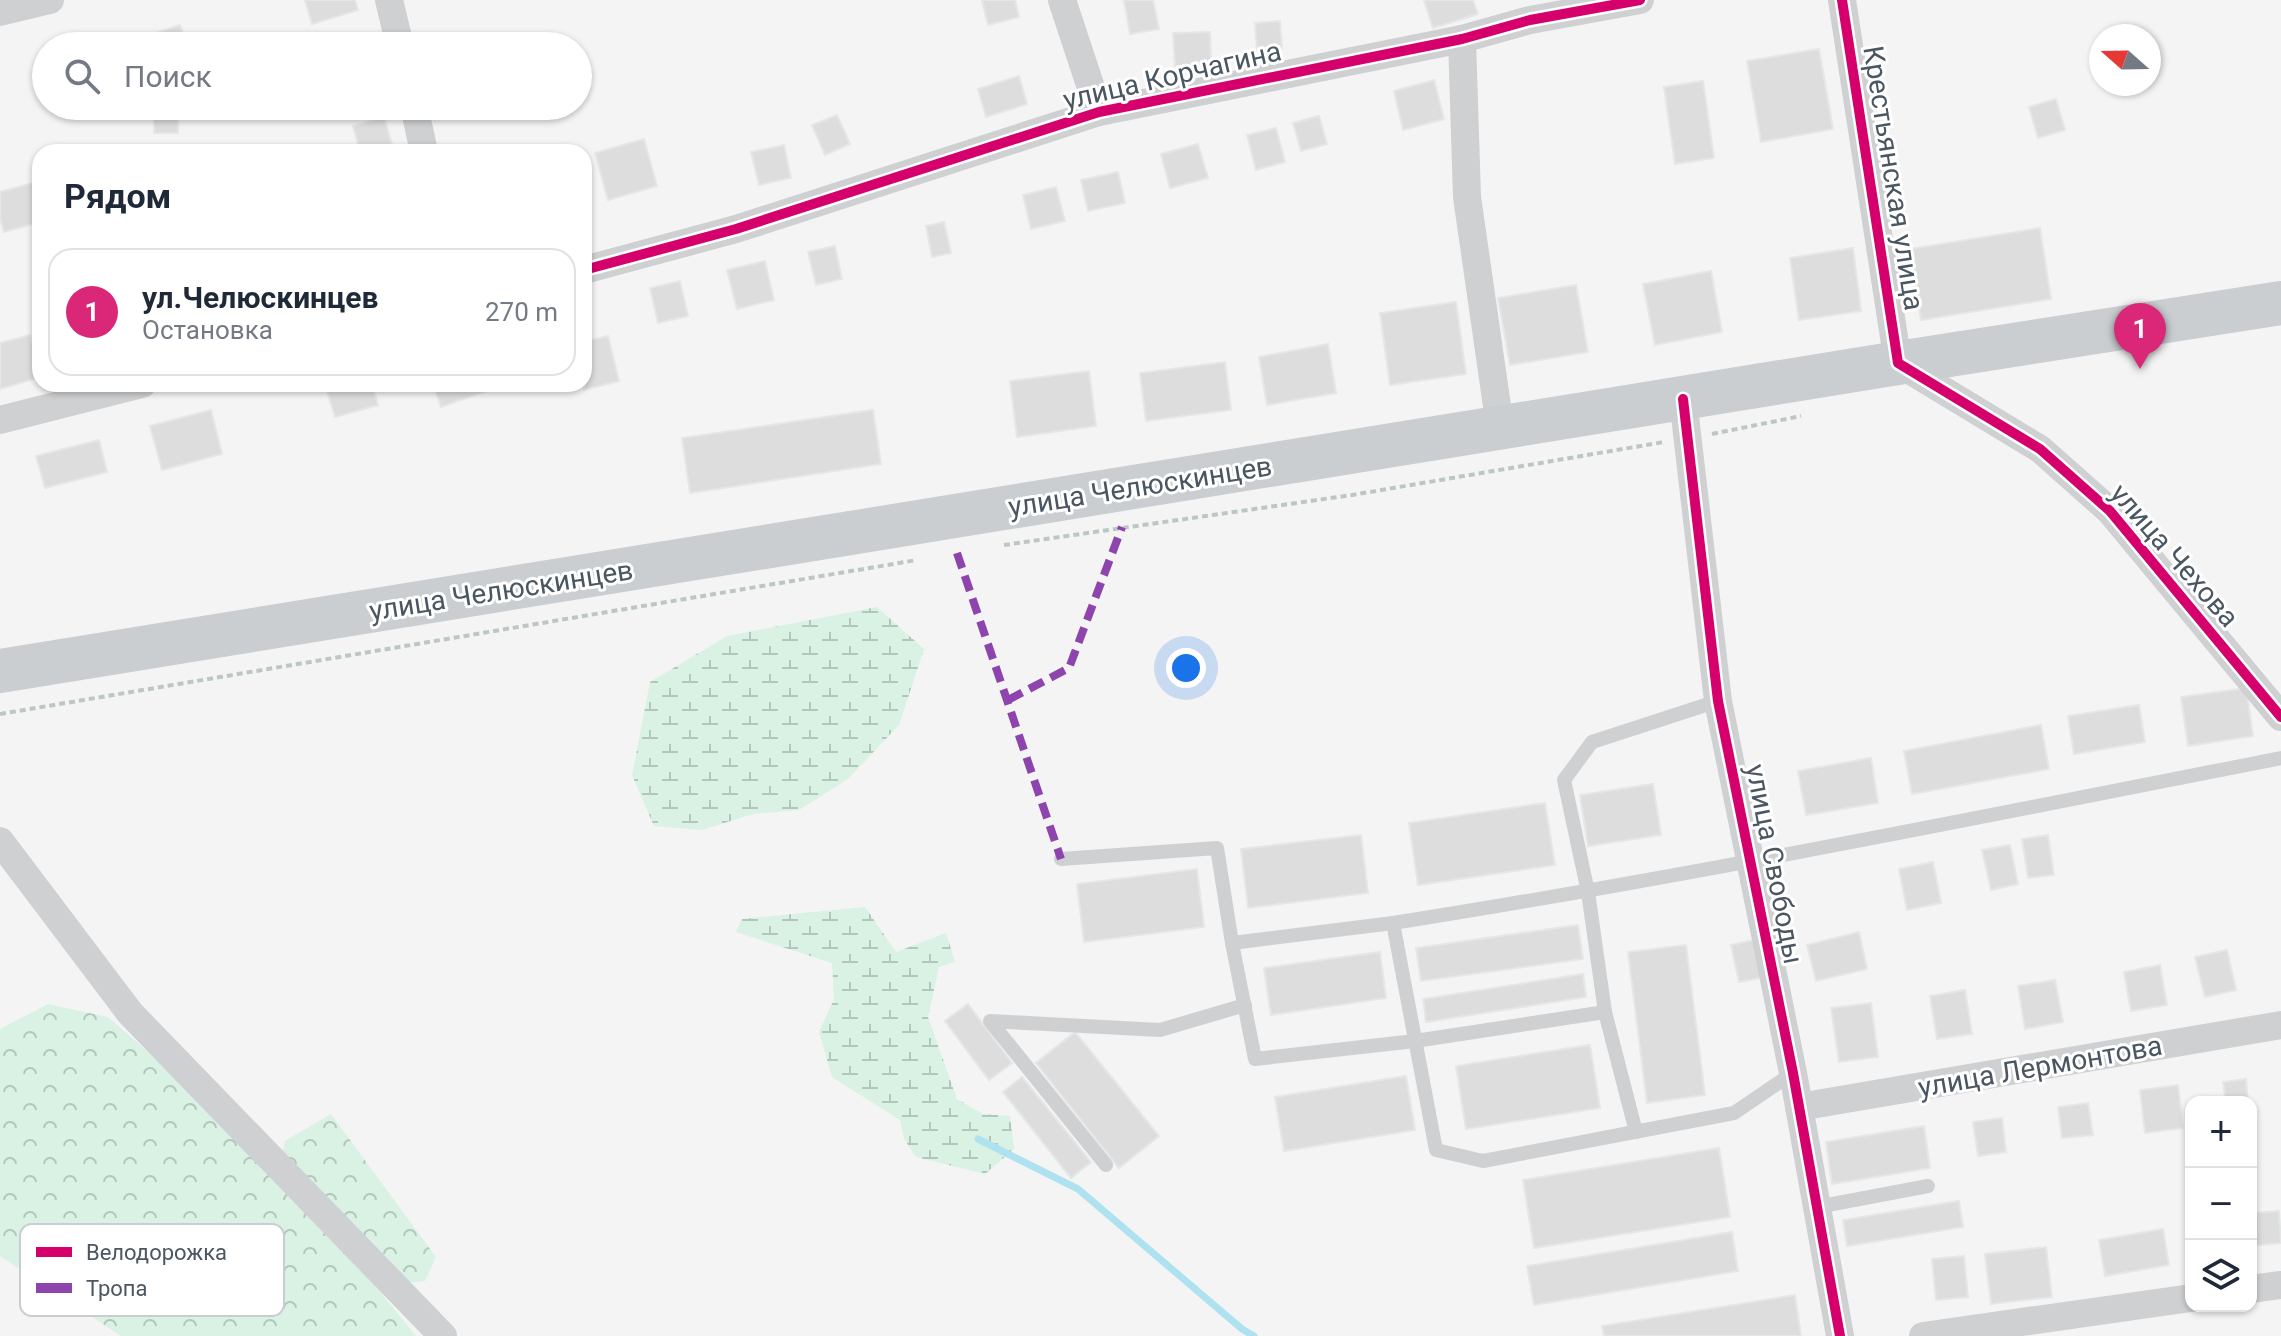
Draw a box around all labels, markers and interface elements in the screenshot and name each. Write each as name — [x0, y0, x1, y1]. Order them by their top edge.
north arrow — [2089, 24, 2161, 96]
search box — [32, 32, 592, 120]
street label: улица Корчагина — [1060, 34, 1284, 117]
street label: Крестьянская улица — [1856, 43, 1931, 313]
icon: search — [60, 54, 104, 98]
text: Поиск — [124, 59, 212, 94]
text: Рядом — [64, 176, 171, 216]
text: ул.Челюскинцев — [142, 280, 379, 315]
text: 1 — [85, 297, 99, 327]
text: 270 m — [485, 297, 558, 327]
pin: 1 — [2114, 303, 2166, 369]
text: Остановка — [142, 315, 273, 345]
street label: улица Челюскинцев — [1006, 449, 1274, 524]
street label: улица Чехова — [2104, 477, 2246, 634]
street label: улица Челюскинцев — [367, 553, 635, 628]
your location — [1166, 648, 1206, 688]
street label: улица Свободы — [1739, 761, 1810, 967]
street label: улица Лермонтова — [1916, 1029, 2165, 1104]
map controls — [2185, 1096, 2257, 1312]
button: + — [2185, 1096, 2257, 1168]
button: − — [2185, 1168, 2257, 1240]
legend — [20, 1224, 284, 1316]
text: Велодорожка — [86, 1240, 227, 1265]
button: layers — [2185, 1240, 2257, 1312]
text: Тропа — [86, 1276, 148, 1301]

